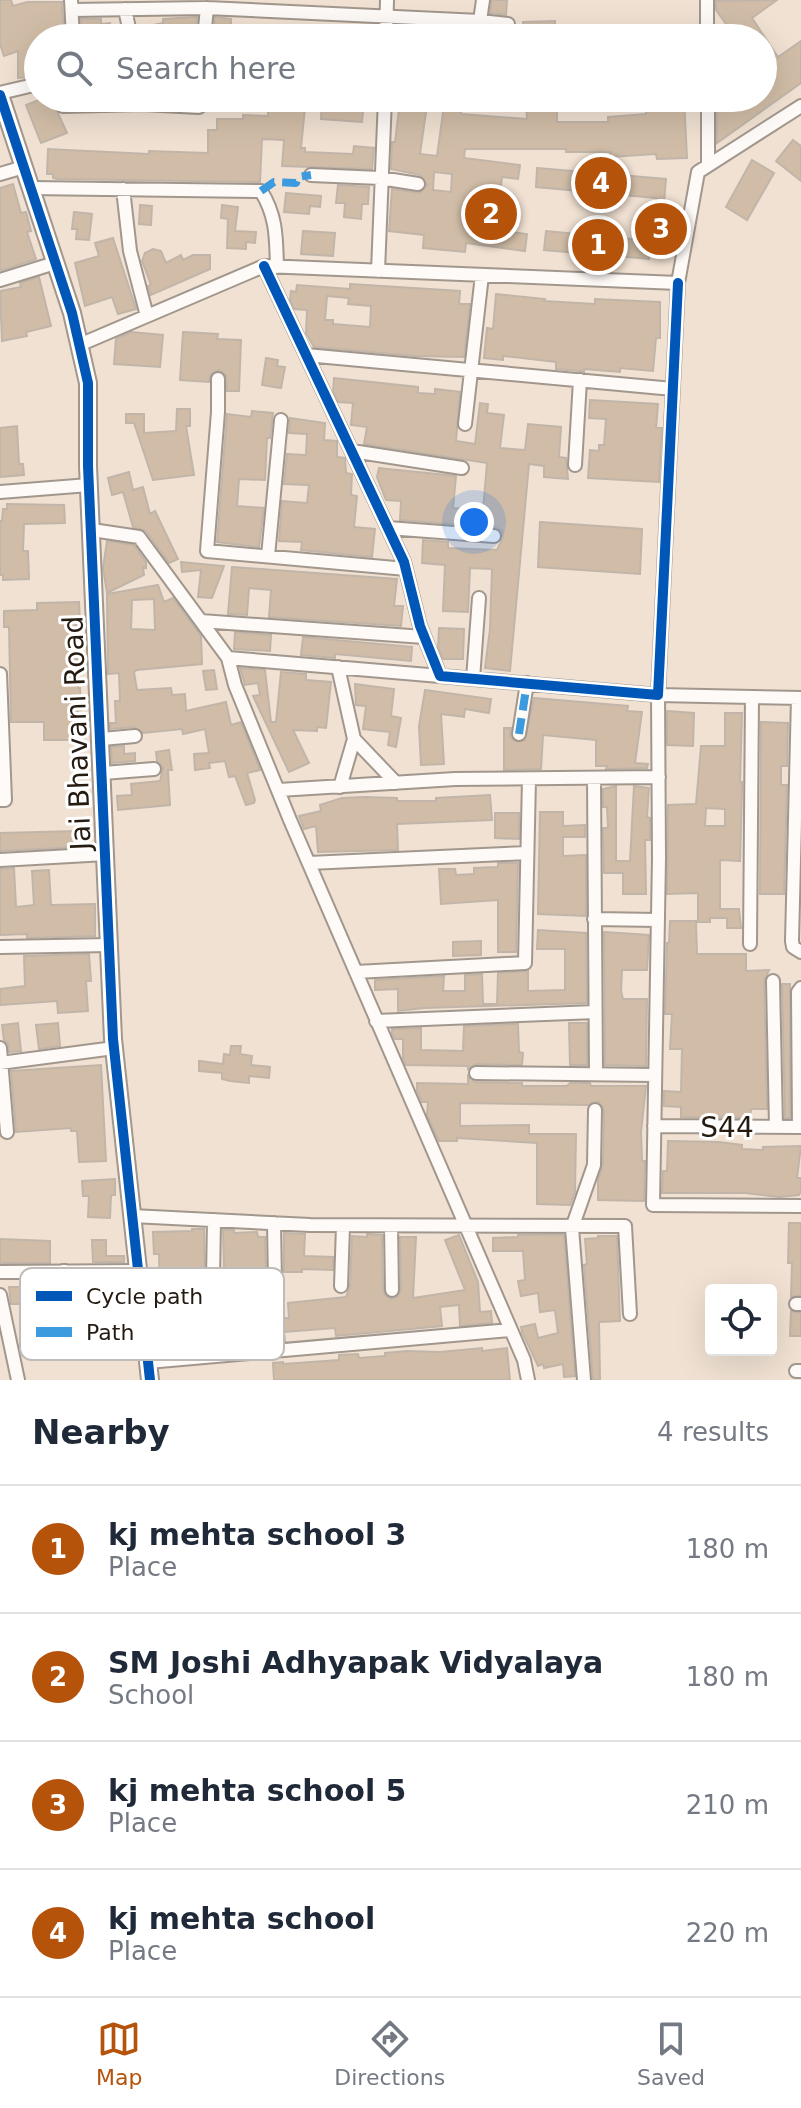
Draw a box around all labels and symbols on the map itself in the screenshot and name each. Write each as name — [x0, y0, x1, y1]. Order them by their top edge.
pin: 4 — [575, 153, 627, 213]
pin: 2 — [465, 184, 517, 244]
pin: 3 — [635, 199, 687, 259]
pin: 1 — [572, 215, 624, 275]
your location — [454, 502, 494, 542]
street label: Jai Bhavani Road — [56, 615, 98, 853]
street label: S44 — [700, 1111, 754, 1144]
legend — [20, 1268, 284, 1360]
text: Cycle path — [86, 1284, 203, 1309]
text: Path — [86, 1320, 134, 1345]

